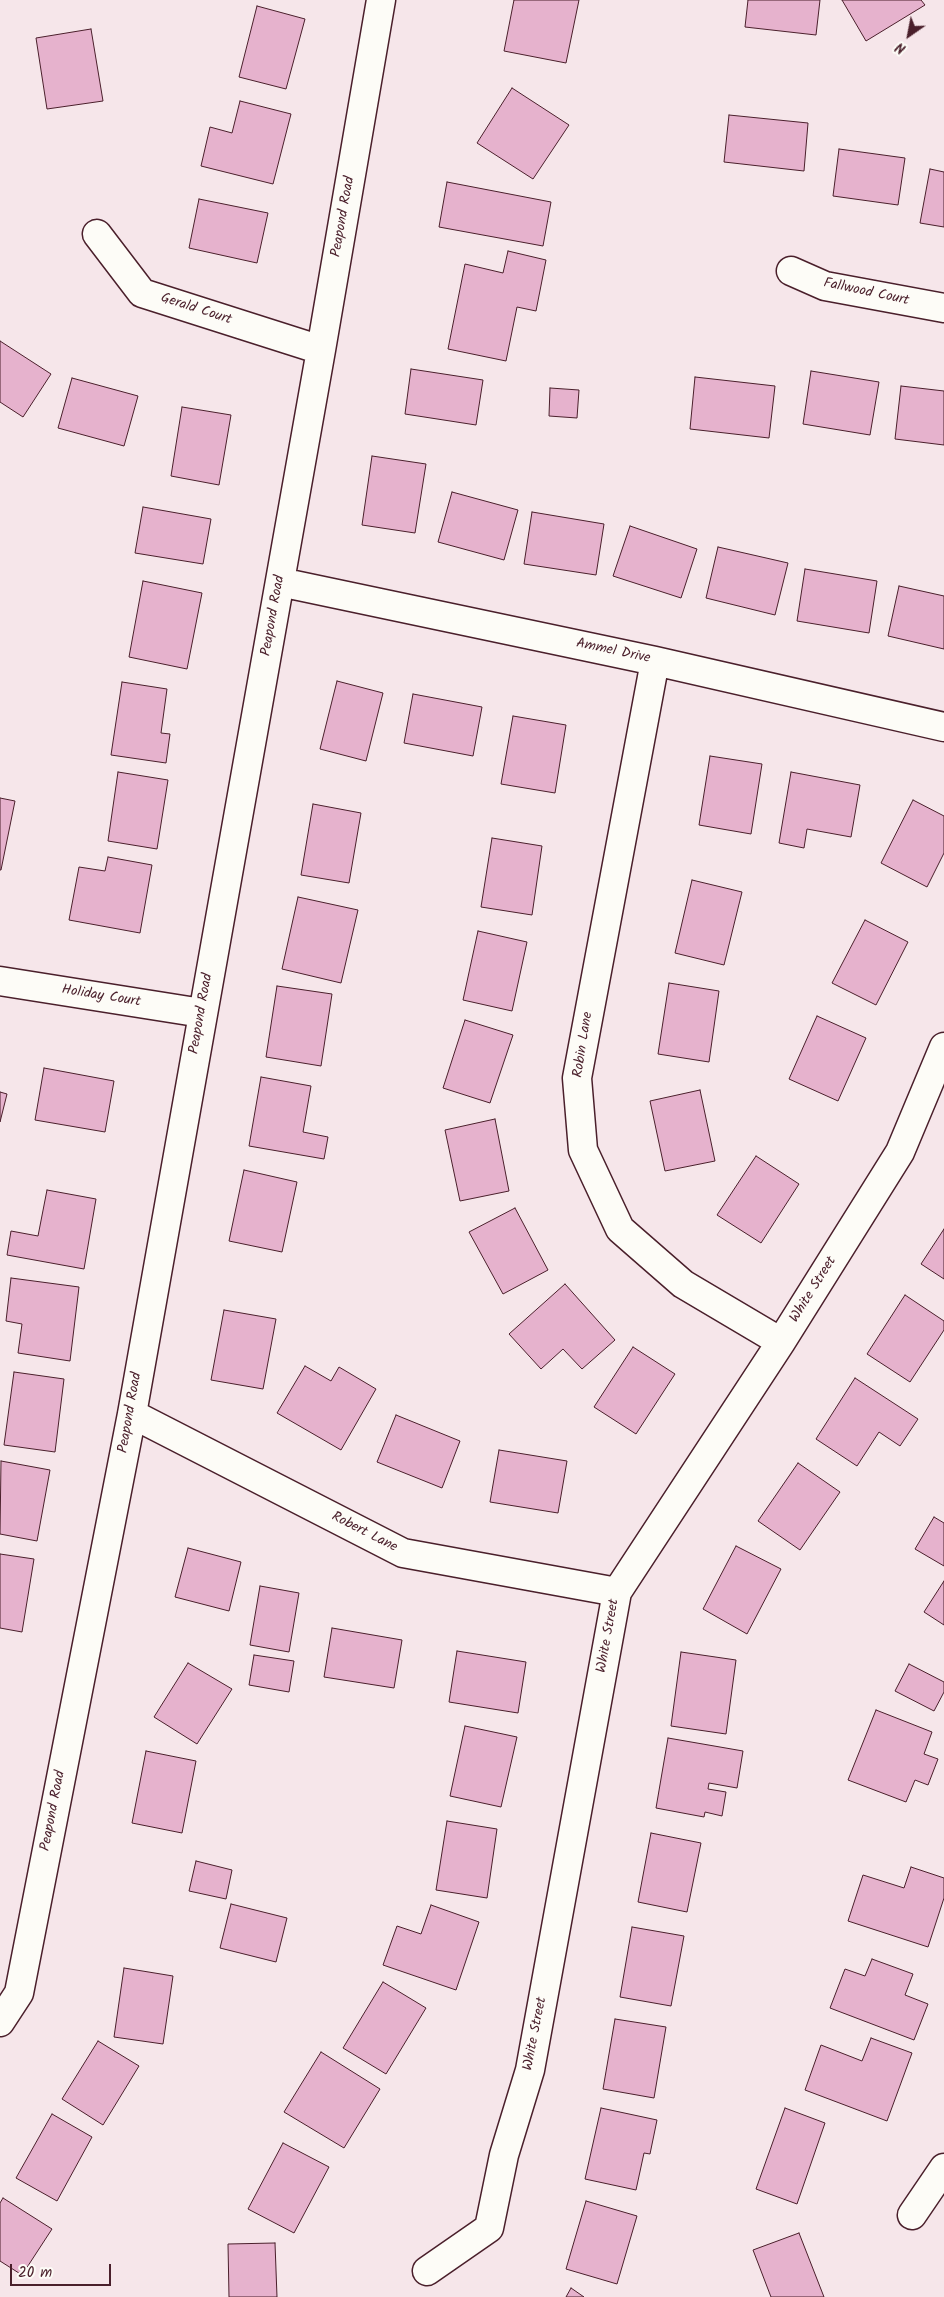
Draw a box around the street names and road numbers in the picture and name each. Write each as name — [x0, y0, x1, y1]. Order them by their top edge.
street label: Peapond Road — [329, 175, 359, 259]
street label: Fallwood Court — [822, 276, 910, 310]
street label: Gerald Court — [158, 291, 234, 329]
street label: Peapond Road — [259, 574, 289, 658]
street label: Ammel Drive — [574, 636, 652, 668]
street label: Peapond Road — [187, 972, 217, 1056]
street label: Holiday Court — [60, 982, 142, 1012]
street label: Robin Lane — [571, 1011, 597, 1079]
street label: White Street — [787, 1254, 841, 1326]
street label: Peapond Road — [116, 1371, 146, 1455]
street label: Robert Lane — [328, 1509, 400, 1557]
street label: White Street — [594, 1598, 624, 1674]
street label: Peapond Road — [38, 1769, 70, 1853]
street label: White Street — [521, 1996, 551, 2072]

